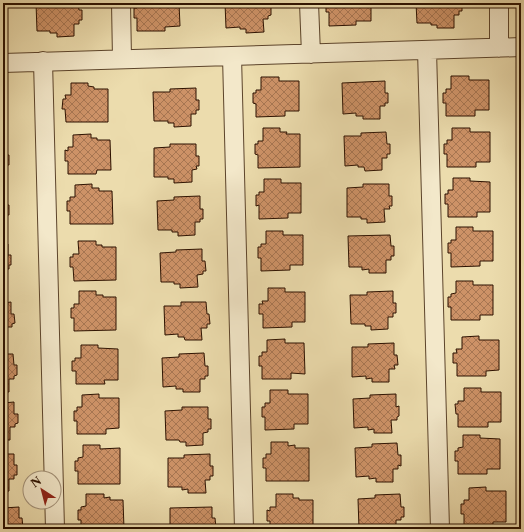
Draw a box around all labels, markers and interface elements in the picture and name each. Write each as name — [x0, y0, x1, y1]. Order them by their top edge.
north arrow — [22, 470, 62, 510]
text: N — [28, 473, 44, 490]

